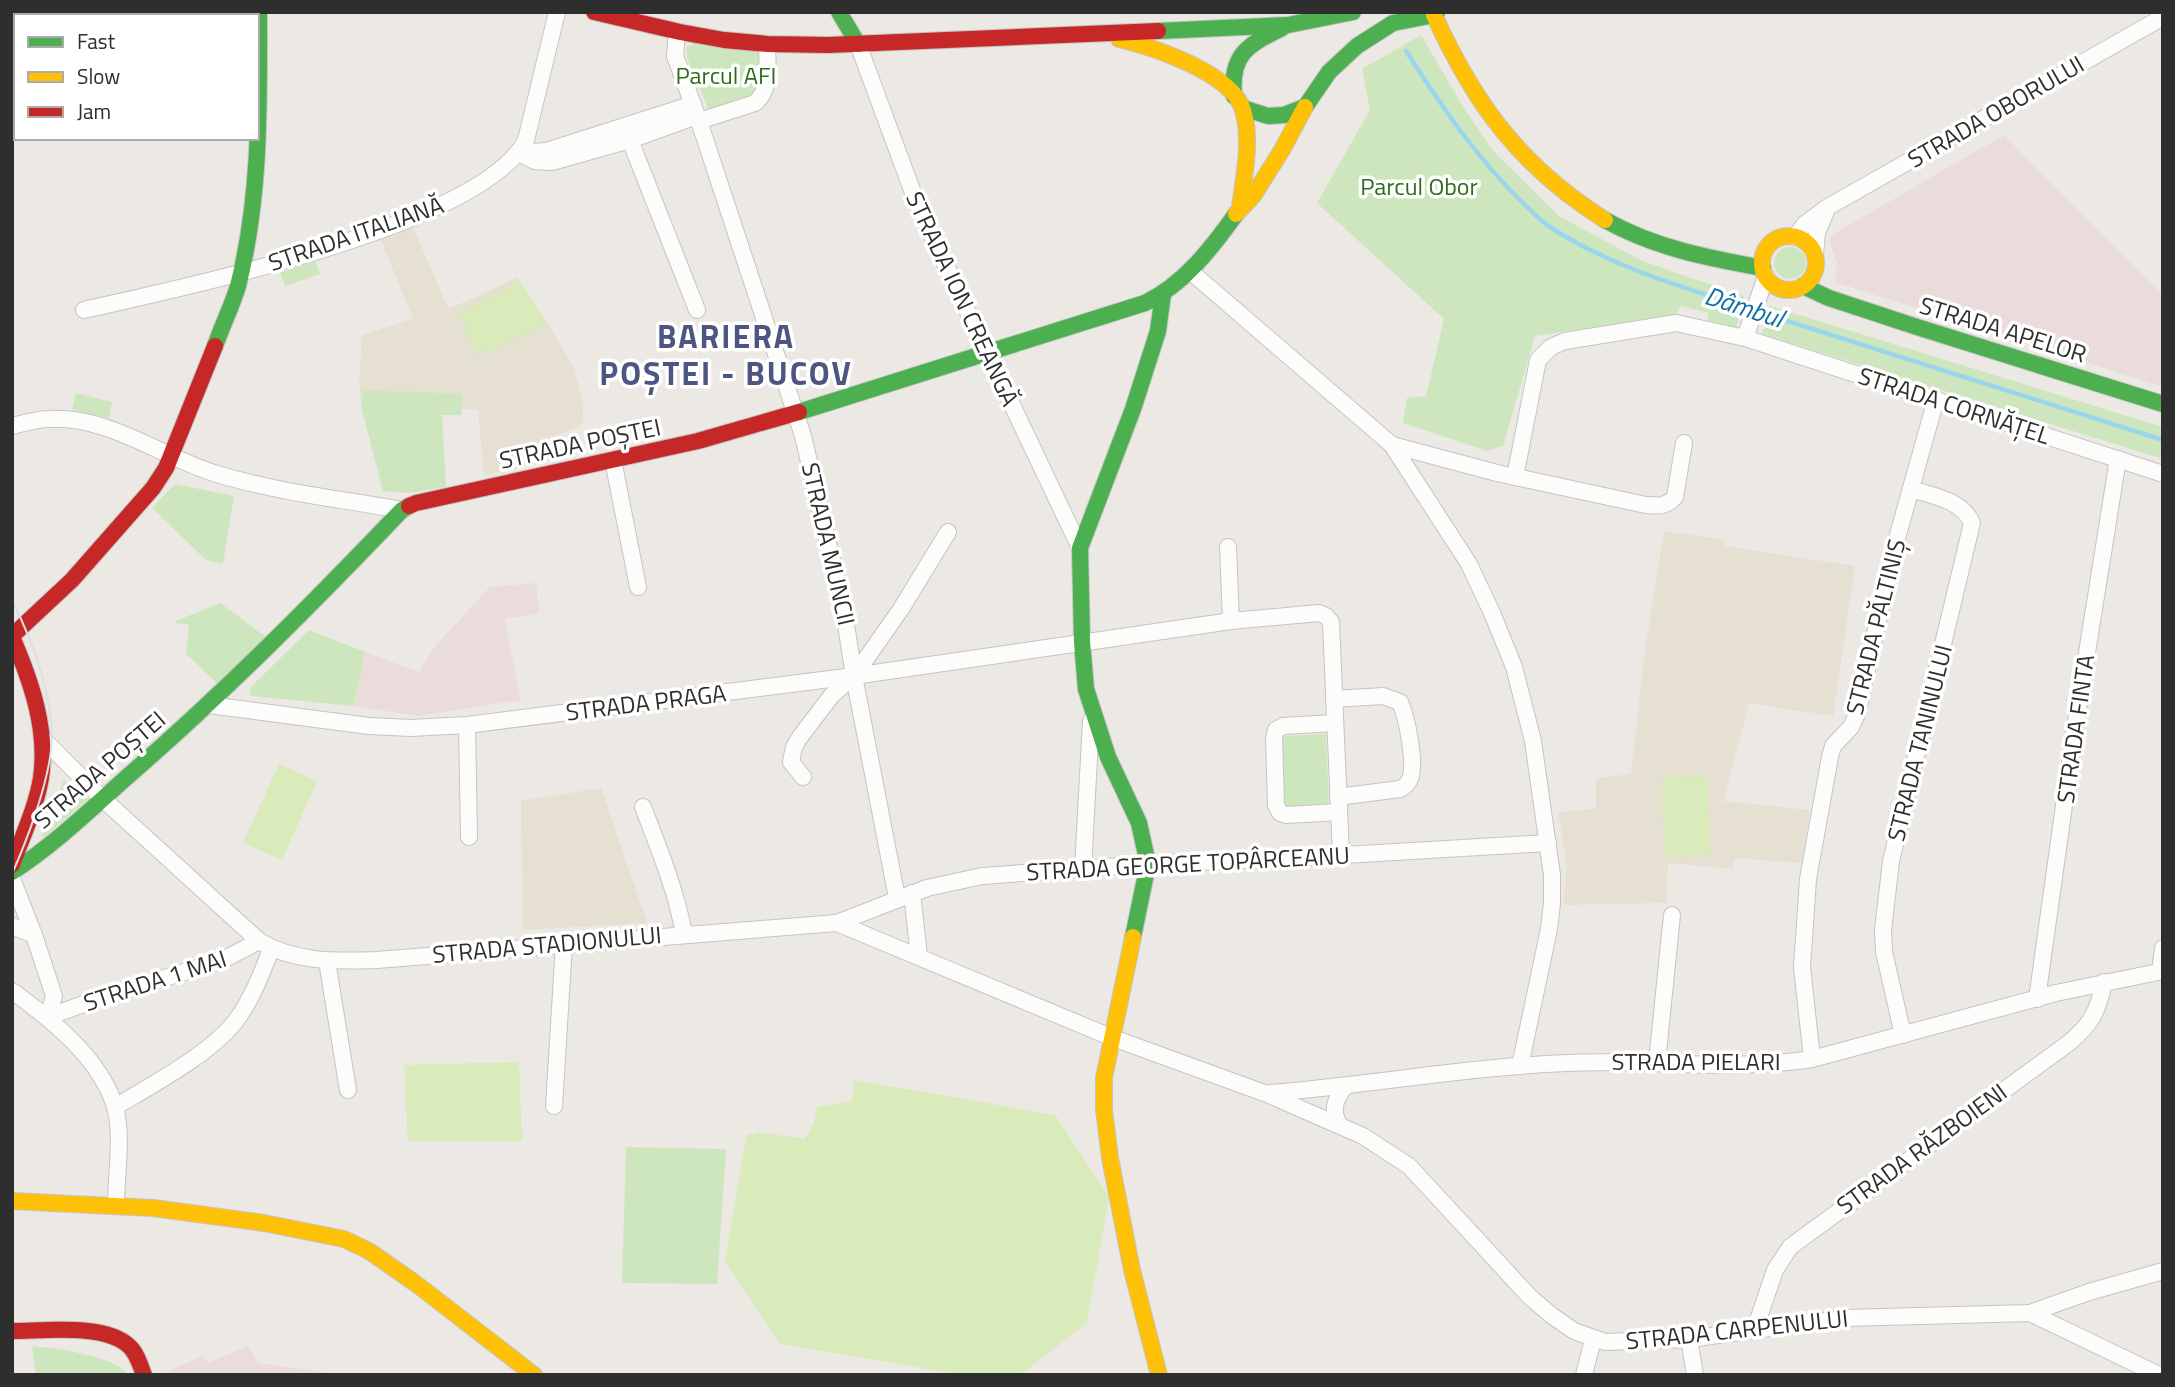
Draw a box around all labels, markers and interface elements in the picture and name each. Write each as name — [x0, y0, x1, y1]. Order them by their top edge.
legend — [14, 14, 259, 140]
text: Fast — [77, 25, 116, 57]
street label: STRADA OBORULUI — [1901, 46, 2090, 176]
park label: Parcul AFI — [675, 57, 777, 93]
text: Slow — [77, 60, 120, 92]
text: Jam — [77, 95, 111, 127]
park label: Parcul Obor — [1360, 168, 1478, 204]
street label: STRADA ION CREANGĂ — [897, 185, 1029, 412]
street label: STRADA ITALIANĂ — [263, 186, 448, 280]
water label: Dâmbul — [1700, 276, 1792, 339]
street label: STRADA APELOR — [1915, 287, 2091, 372]
district label: BARIERA POȘTEI - BUCOV — [599, 312, 853, 397]
street label: STRADA CORNĂȚEL — [1854, 357, 2055, 453]
street label: STRADA POȘTEI — [496, 408, 664, 478]
street label: STRADA MUNCII — [793, 459, 865, 629]
street label: STRADA PĂLTINIȘ — [1836, 535, 1914, 718]
street label: STRADA TANINULUI — [1877, 641, 1961, 845]
street label: STRADA FINTA — [2047, 652, 2103, 806]
street label: STRADA PRAGA — [564, 674, 728, 730]
street label: STRADA POȘTEI — [26, 702, 173, 837]
street label: STRADA GEORGE TOPÂRCEANU — [1025, 837, 1351, 889]
street label: STRADA STADIONULUI — [431, 916, 663, 972]
street label: STRADA 1 MAI — [79, 940, 231, 1020]
street label: STRADA PIELARI — [1611, 1043, 1781, 1079]
street label: STRADA RĂZBOIENI — [1829, 1074, 2014, 1222]
street label: STRADA CARPENULUI — [1624, 1299, 1850, 1359]

